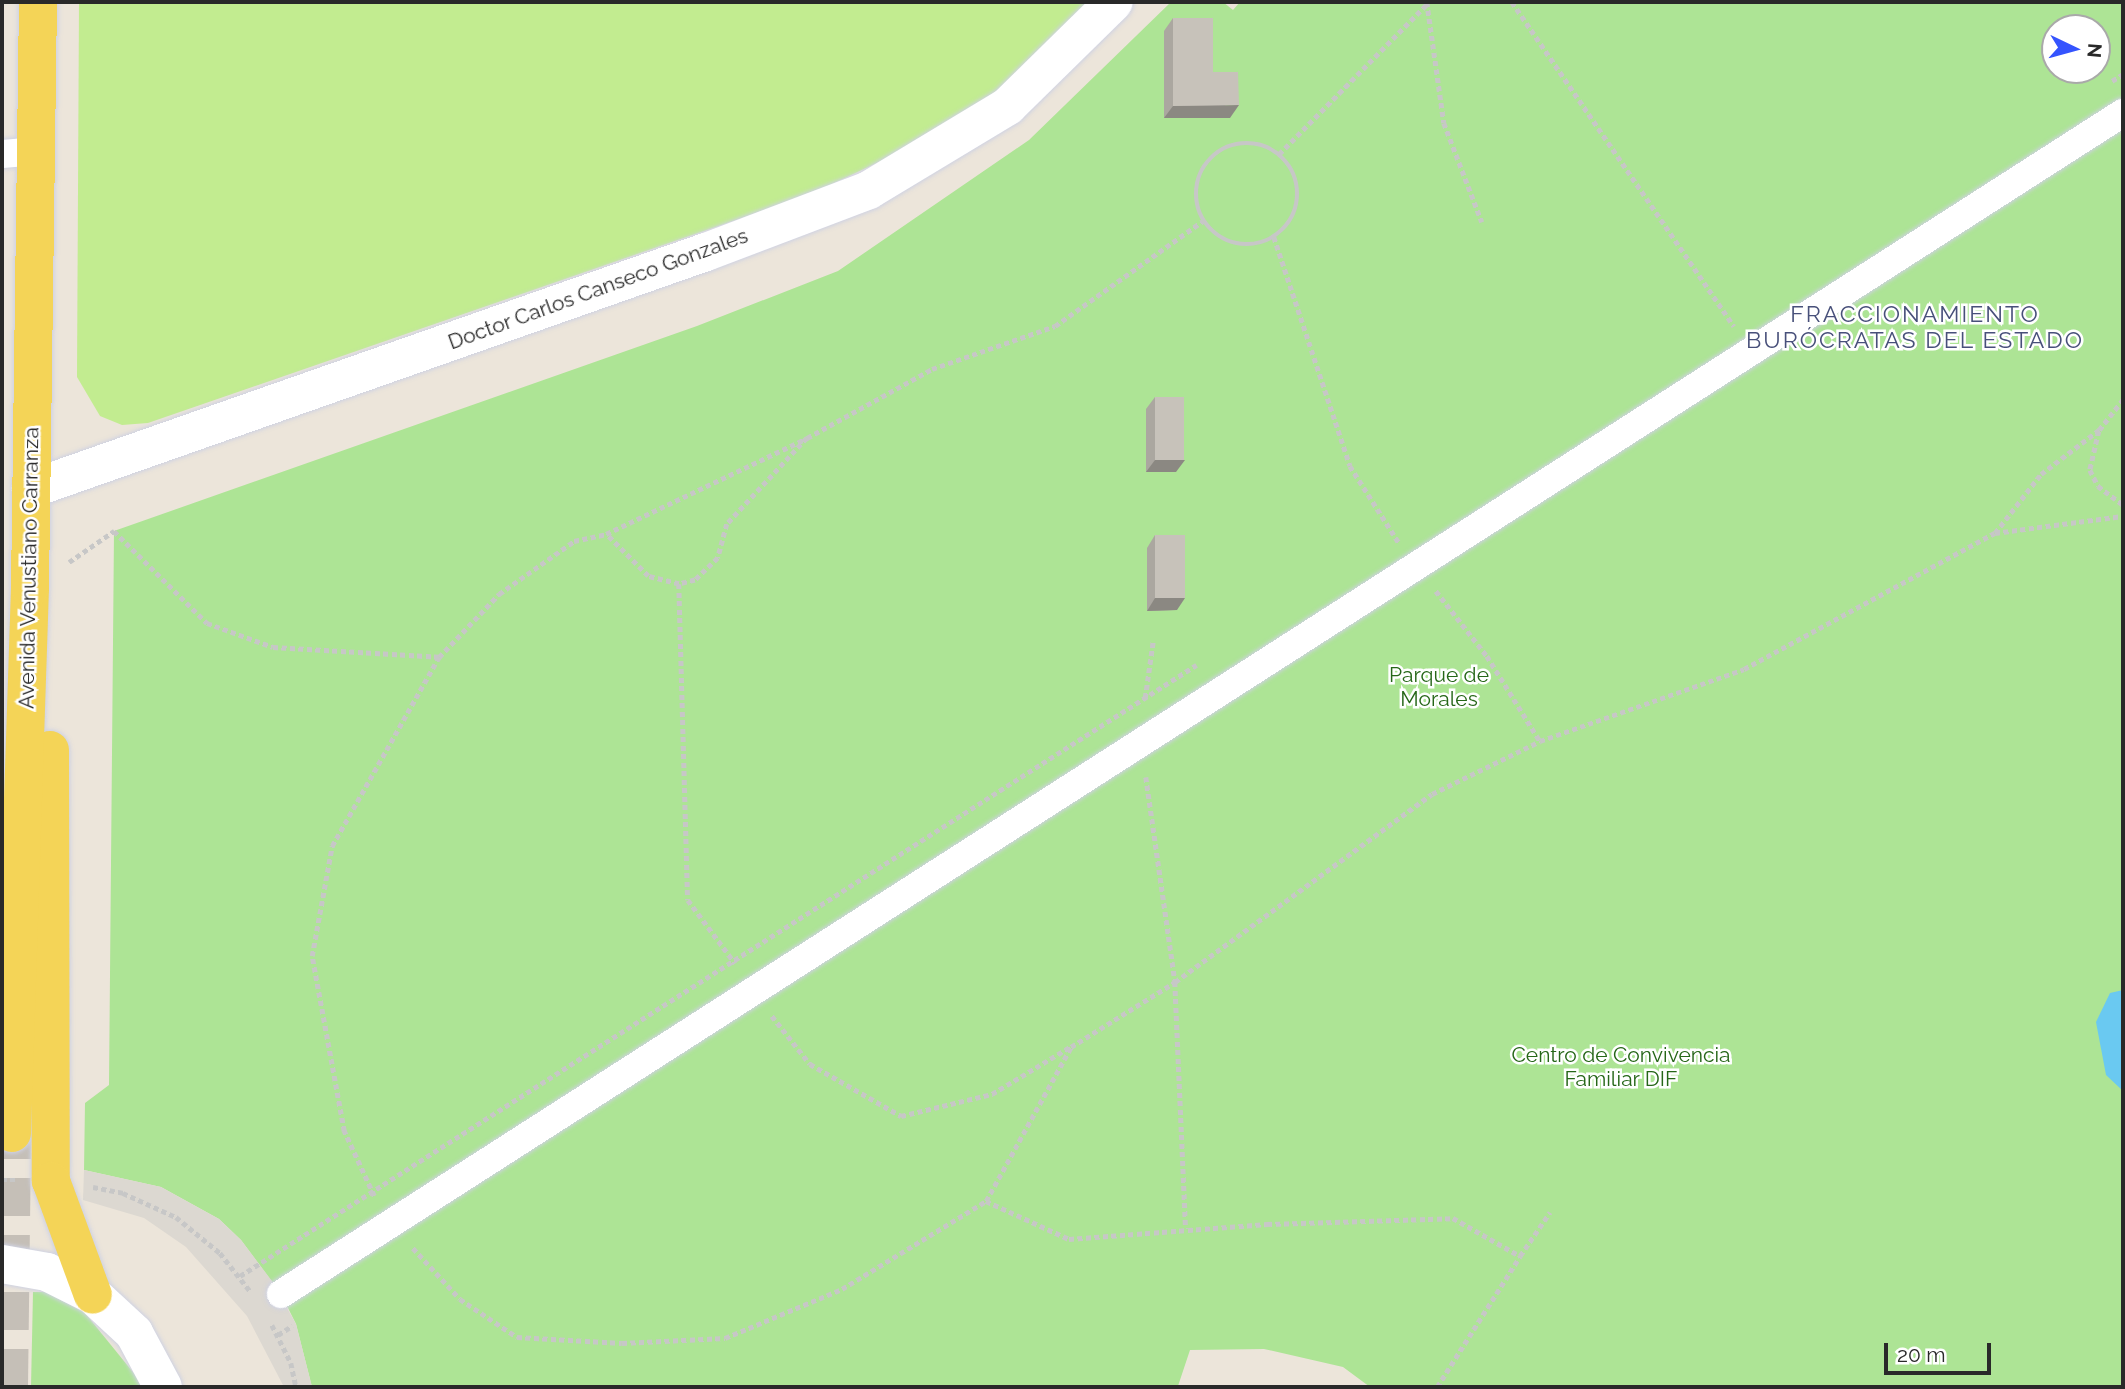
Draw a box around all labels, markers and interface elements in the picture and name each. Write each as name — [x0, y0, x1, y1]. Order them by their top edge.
north arrow — [2041, 14, 2111, 84]
text: N — [2083, 42, 2107, 59]
street label: Doctor Carlos Canseco Gonzales — [444, 223, 752, 355]
district label: FRACCIONAMIENTO BURÓCRATAS DEL ESTADO — [1748, 300, 2082, 354]
street label: Avenida Venustiano Carranza — [14, 427, 44, 709]
park label: Parque de Morales — [1389, 662, 1489, 712]
park label: Centro de Convivencia Familiar DIF — [1511, 1042, 1731, 1092]
scale bar — [1887, 1330, 1994, 1374]
text: 20 m — [1897, 1342, 1945, 1367]

